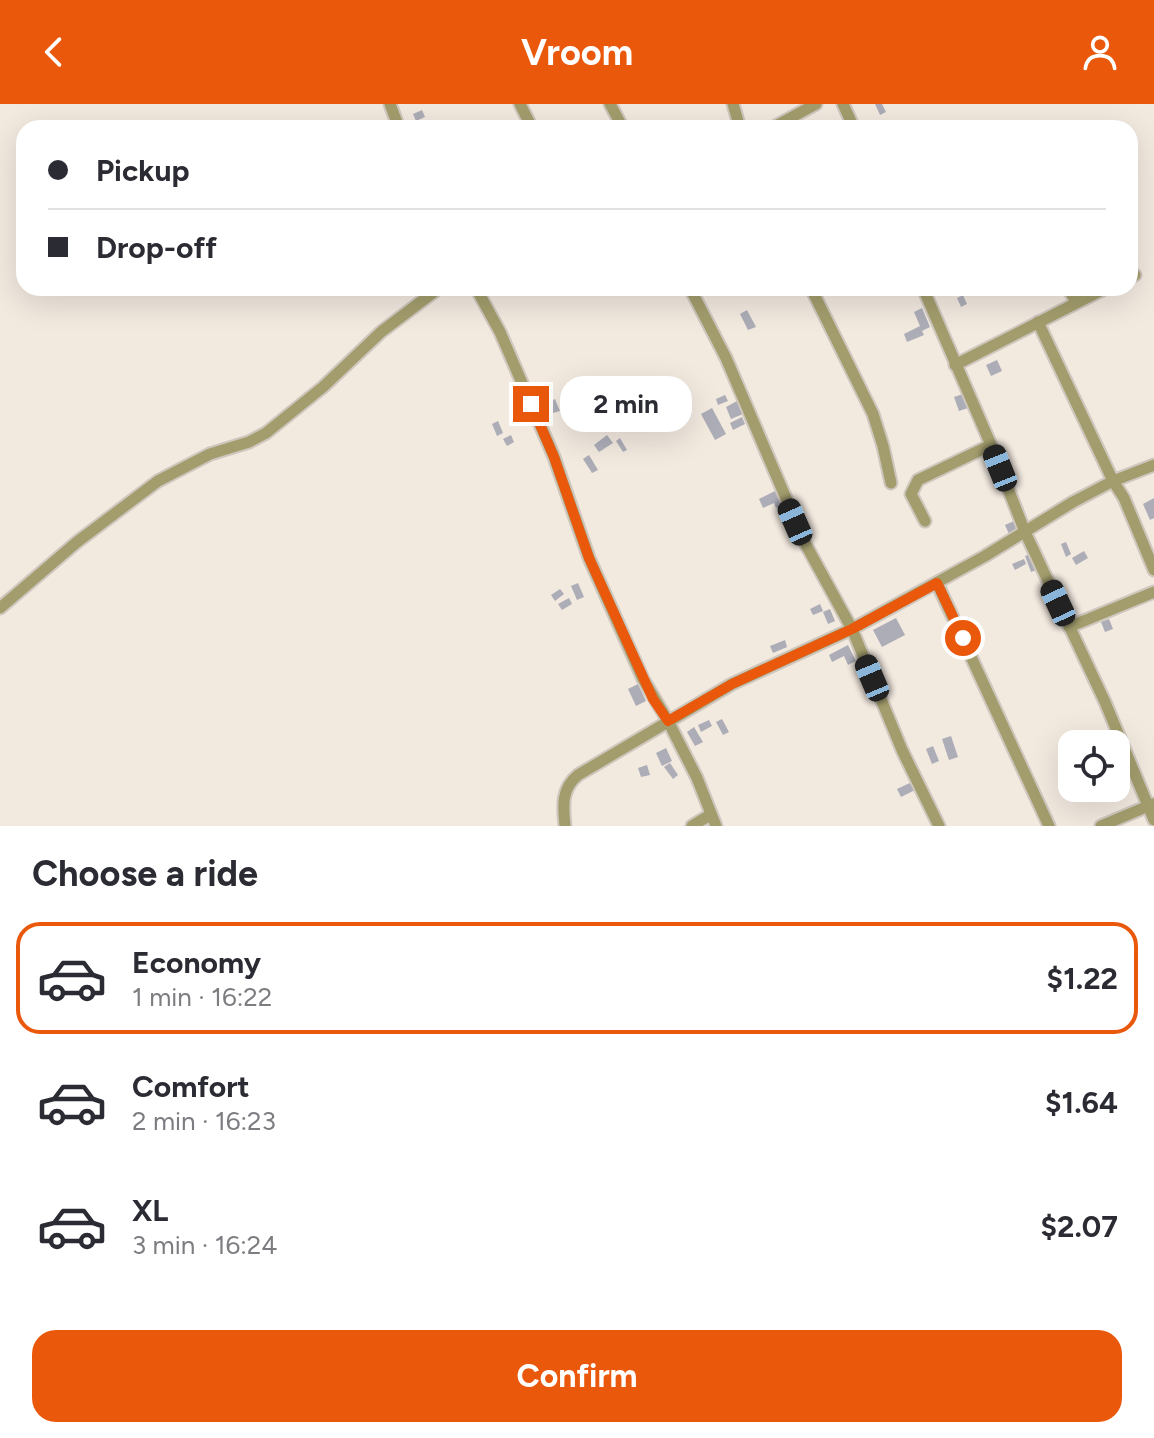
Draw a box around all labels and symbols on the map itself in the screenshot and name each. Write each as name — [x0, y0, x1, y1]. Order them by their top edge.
callout: 2 min — [559, 376, 691, 432]
route end — [513, 386, 549, 422]
car — [980, 441, 1020, 495]
car — [774, 495, 816, 549]
car — [1037, 576, 1079, 630]
route start — [945, 620, 981, 656]
car — [852, 651, 892, 705]

